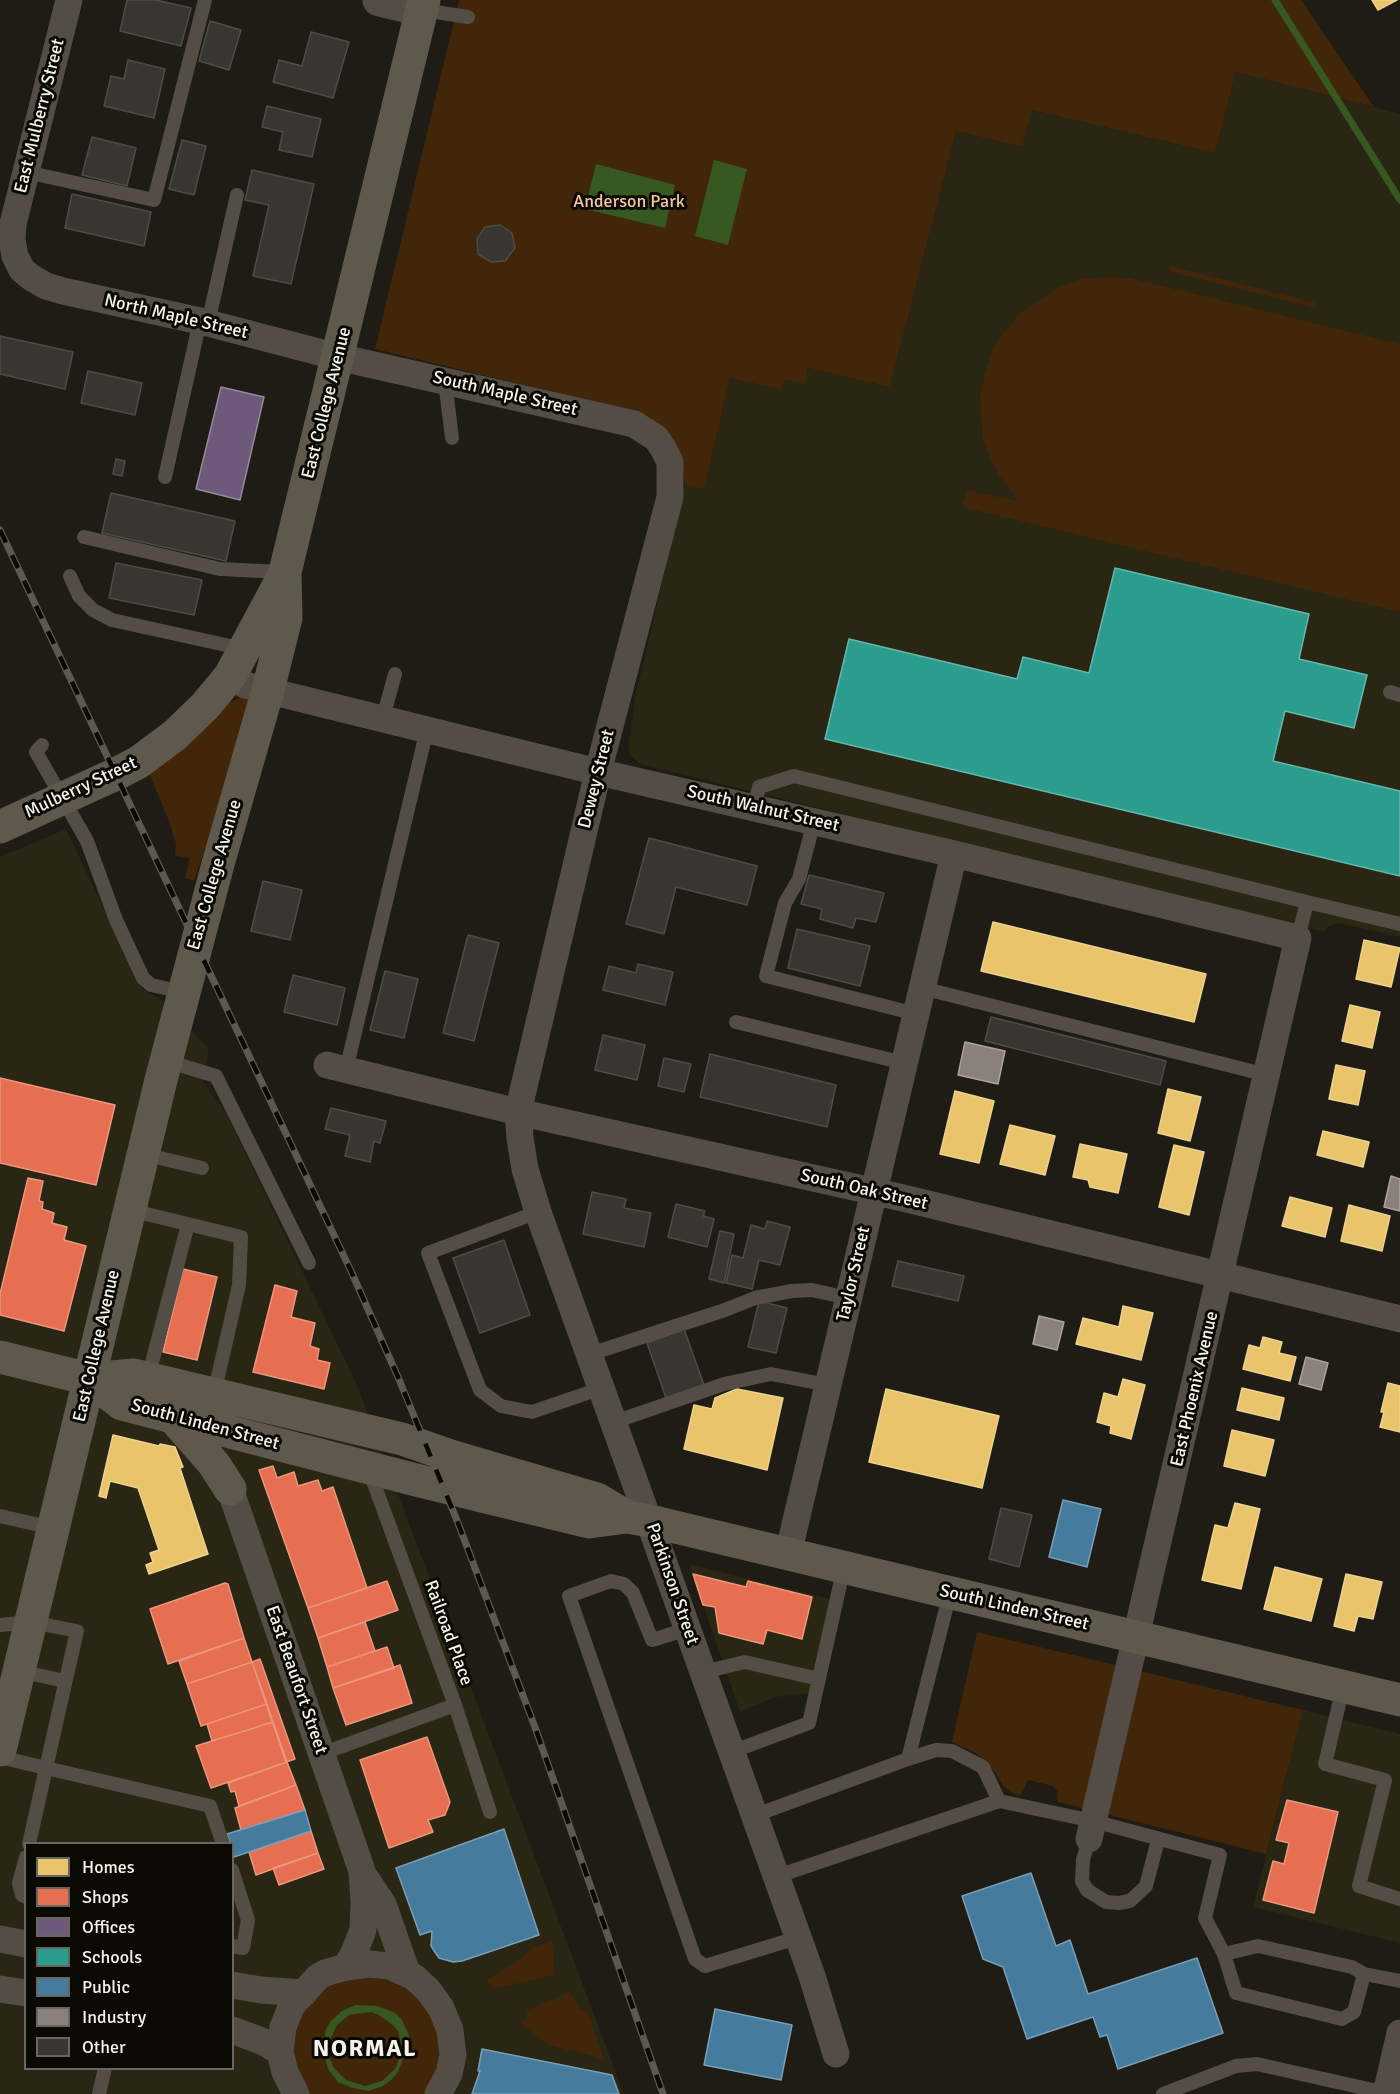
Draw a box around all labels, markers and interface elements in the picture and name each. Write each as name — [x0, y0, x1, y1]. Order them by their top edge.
street label: East Mulberry Street — [10, 37, 70, 195]
park label: Anderson Park — [573, 191, 685, 213]
street label: North Maple Street — [102, 290, 250, 344]
street label: East College Avenue — [298, 325, 356, 481]
street label: South Maple Street — [431, 367, 579, 421]
street label: Dewey Street — [574, 727, 620, 831]
street label: Mulberry Street — [22, 753, 140, 823]
street label: South Walnut Street — [685, 781, 841, 837]
street label: East College Avenue — [183, 797, 247, 953]
street label: South Oak Street — [798, 1165, 930, 1215]
street label: Taylor Street — [833, 1224, 875, 1324]
street label: East College Avenue — [69, 1268, 125, 1424]
street label: East Phoenix Avenue — [1167, 1309, 1223, 1469]
street label: South Linden Street — [129, 1395, 281, 1455]
street label: Parkinson Street — [641, 1520, 703, 1648]
street label: Railroad Place — [419, 1578, 477, 1688]
street label: South Linden Street — [937, 1580, 1091, 1636]
street label: East Beaufort Street — [260, 1603, 332, 1757]
legend — [24, 1842, 234, 2070]
text: Homes — [82, 1856, 135, 1878]
text: Shops — [82, 1886, 129, 1908]
text: Offices — [82, 1916, 135, 1938]
text: Schools — [82, 1946, 142, 1968]
text: Public — [82, 1976, 130, 1998]
text: Industry — [82, 2006, 146, 2028]
text: Other — [82, 2036, 126, 2058]
district label: NORMAL — [313, 2036, 417, 2064]

